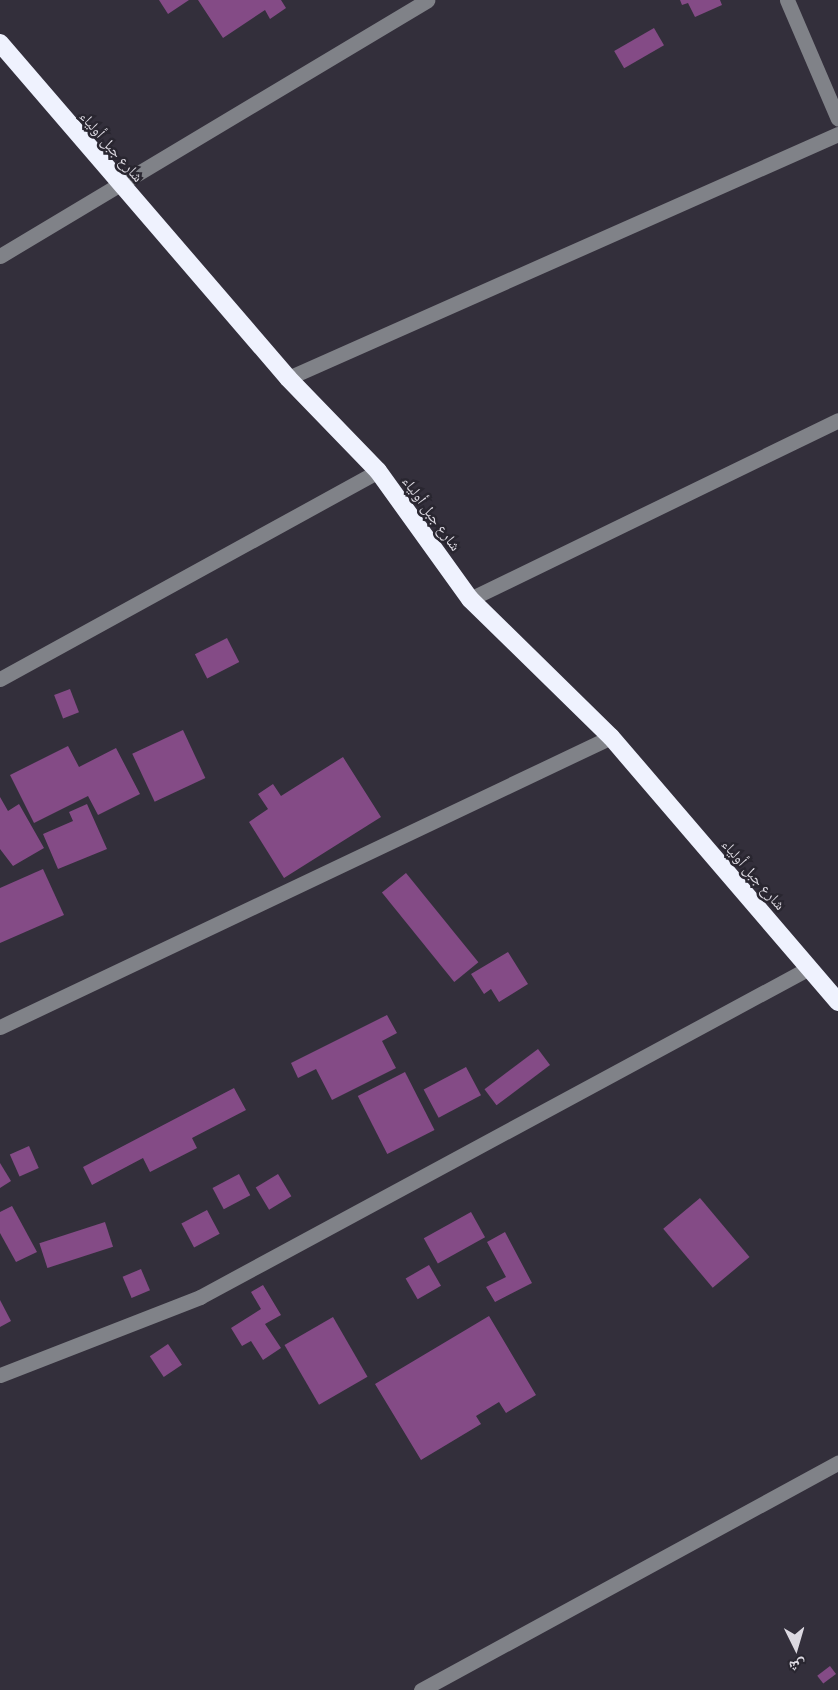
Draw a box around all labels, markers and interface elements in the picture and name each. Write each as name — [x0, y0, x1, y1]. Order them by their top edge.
street label: شارع جبل أولياء — [75, 108, 147, 186]
street label: شارع جبل أولياء — [398, 473, 464, 555]
street label: شارع جبل أولياء — [717, 836, 789, 914]
north arrow — [766, 1618, 826, 1678]
text: ش — [788, 1656, 807, 1677]

